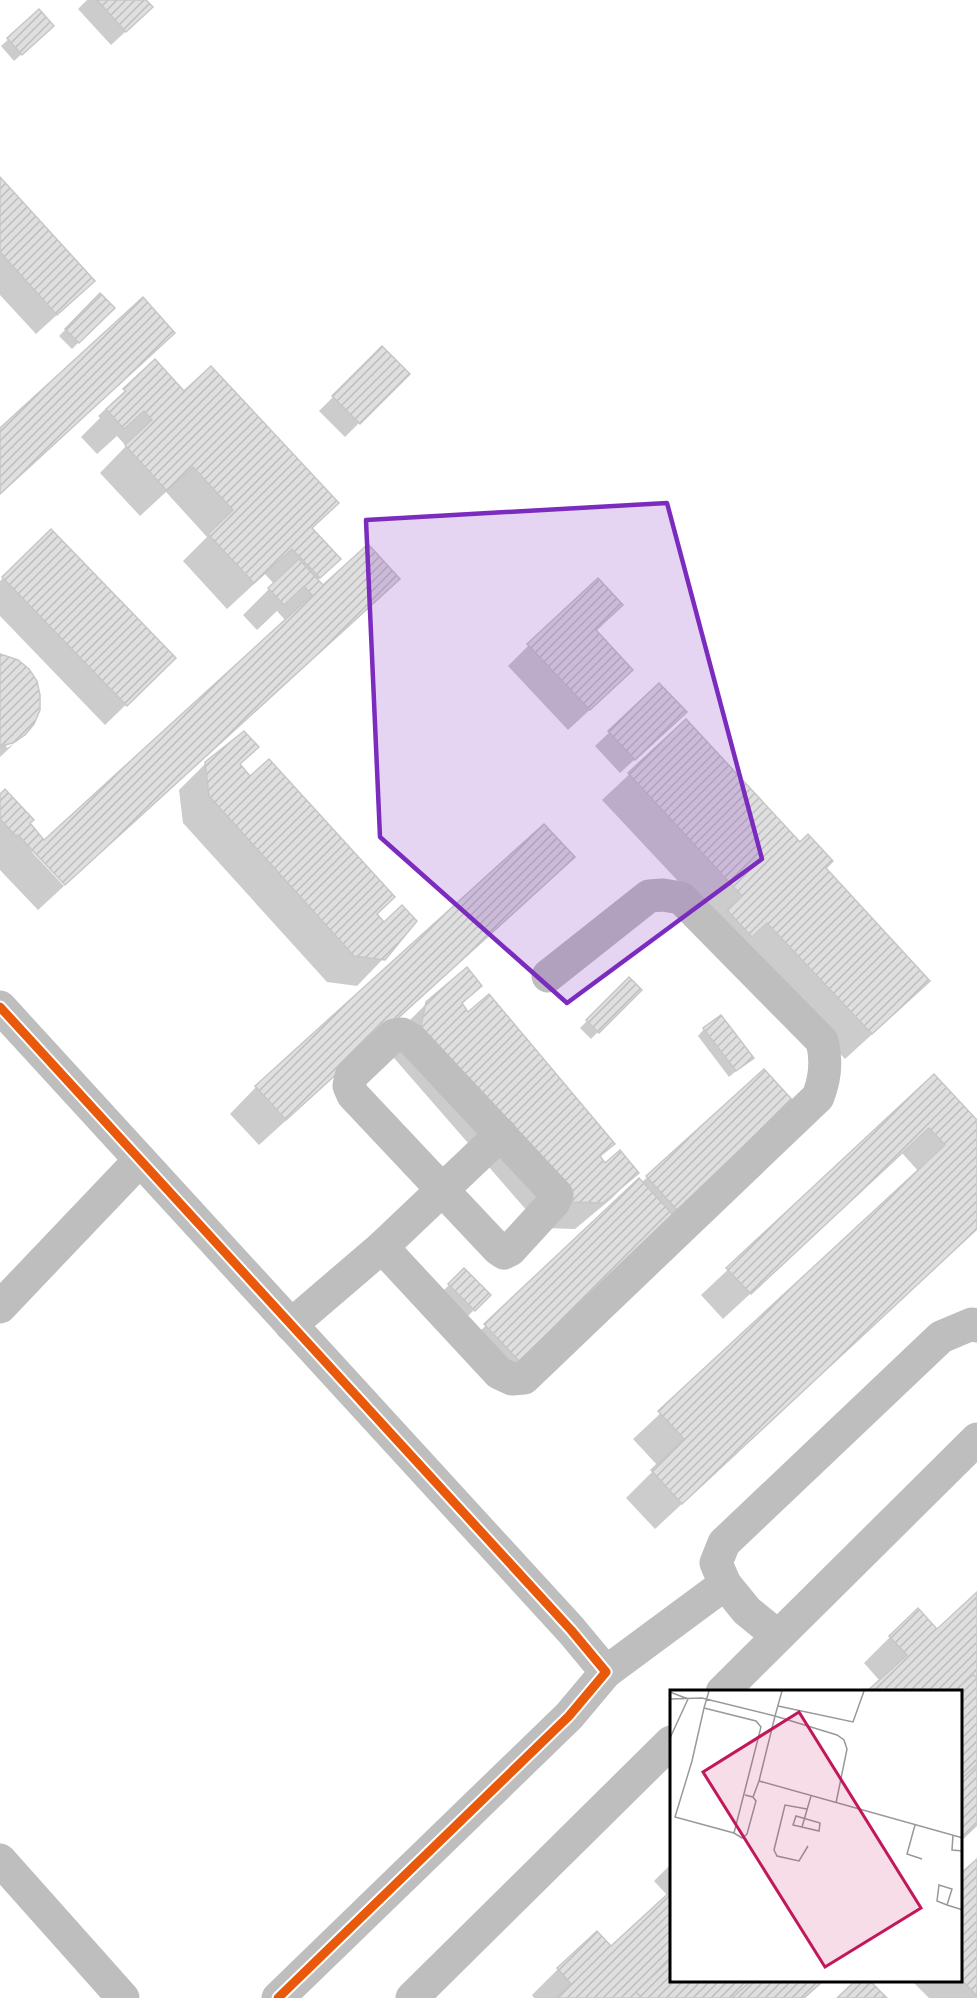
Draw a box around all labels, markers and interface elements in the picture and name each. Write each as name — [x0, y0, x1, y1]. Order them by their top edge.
inset map — [670, 1690, 962, 1983]

